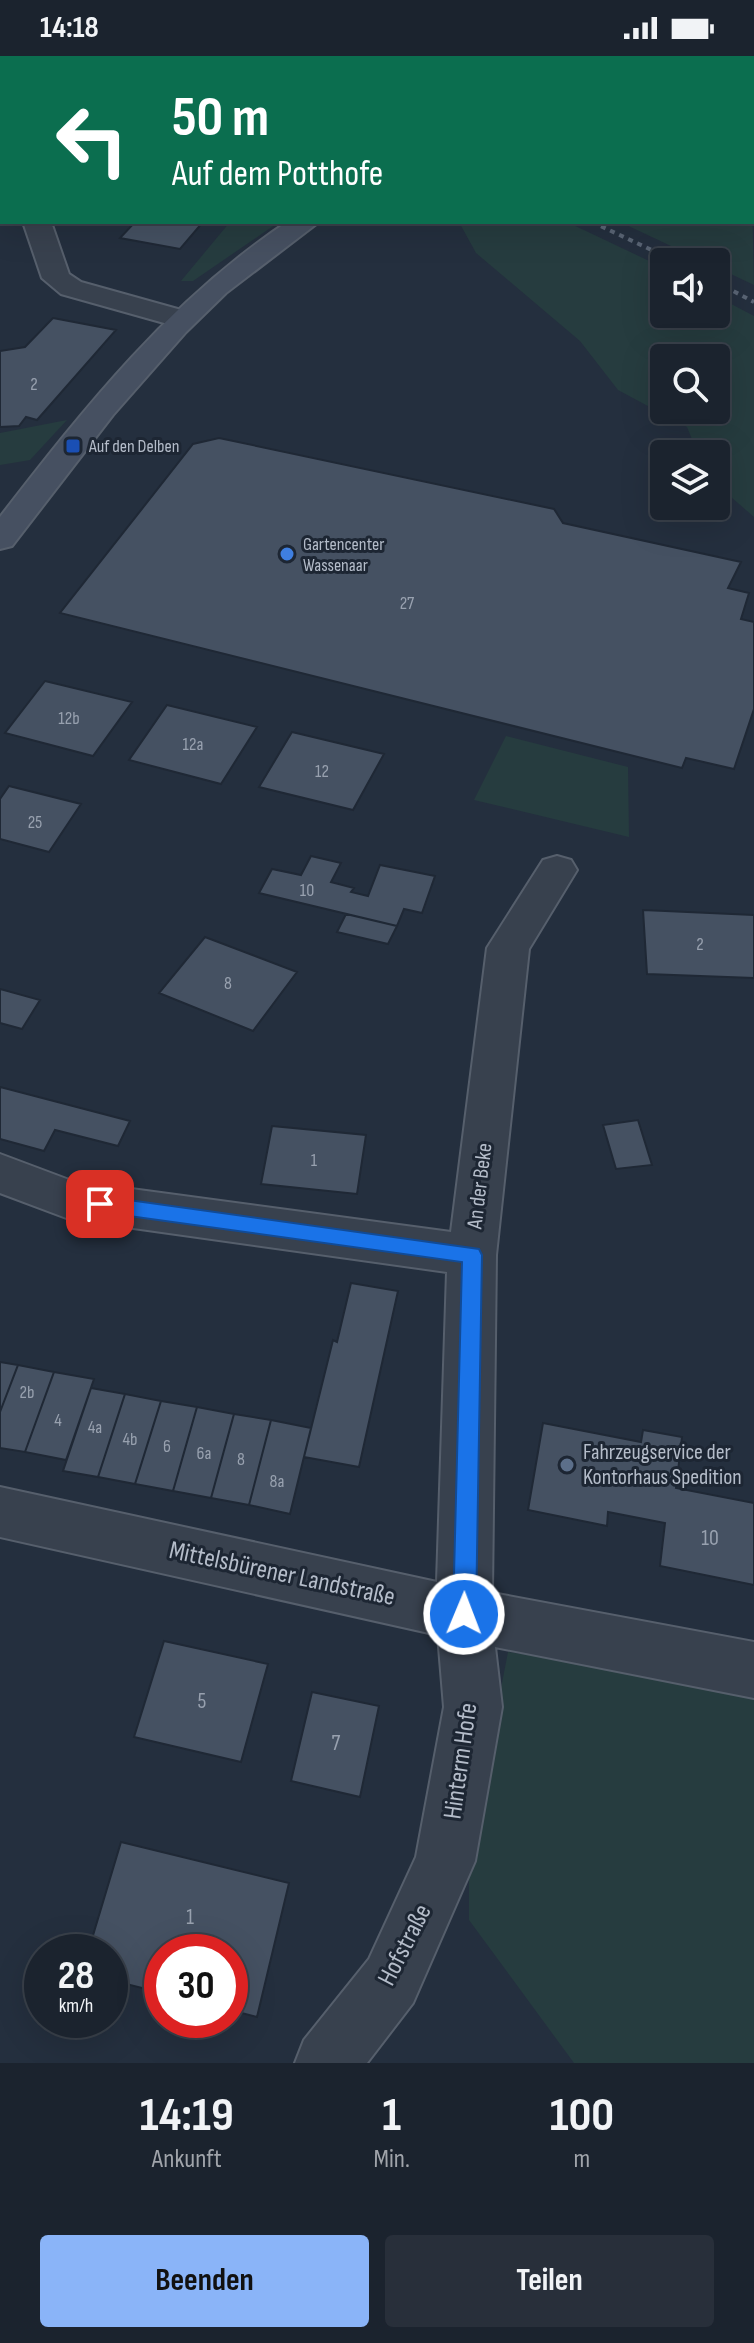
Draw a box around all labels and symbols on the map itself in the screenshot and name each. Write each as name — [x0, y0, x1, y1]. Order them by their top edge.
house number: 2 — [30, 374, 38, 395]
place label: Auf den Delben — [88, 436, 179, 457]
marker: Auf den Delben — [64, 437, 82, 455]
place label: Gartencenter Wassenaar — [303, 534, 384, 576]
marker: Gartencenter Wassenaar — [278, 545, 296, 563]
house number: 27 — [400, 593, 415, 614]
house number: 12b — [58, 708, 80, 729]
house number: 12a — [183, 734, 203, 755]
house number: 12 — [315, 761, 329, 782]
house number: 25 — [28, 812, 42, 833]
house number: 10 — [300, 880, 314, 901]
house number: 2 — [696, 934, 704, 955]
house number: 8 — [224, 973, 232, 994]
street label: An der Beke — [461, 1142, 499, 1231]
house number: 1 — [311, 1150, 318, 1171]
pin — [66, 1170, 134, 1238]
house number: 2b — [20, 1382, 34, 1403]
house number: 4 — [54, 1410, 62, 1431]
house number: 4a — [88, 1417, 102, 1438]
house number: 4b — [123, 1429, 138, 1450]
house number: 6 — [163, 1436, 171, 1457]
place label: Fahrzeugservice der Kontorhaus Spedition — [583, 1439, 742, 1491]
house number: 6a — [197, 1443, 211, 1464]
house number: 8 — [237, 1449, 245, 1470]
marker: Fahrzeugservice der Kontorhaus Spedition — [558, 1456, 576, 1474]
house number: 8a — [270, 1471, 284, 1492]
house number: 10 — [701, 1525, 719, 1552]
street label: Mittelsbürener Landstraße — [166, 1535, 398, 1613]
position arrow — [422, 1572, 506, 1656]
house number: 5 — [198, 1688, 207, 1715]
street label: Hinterm Hofe — [437, 1701, 485, 1821]
house number: 7 — [332, 1730, 341, 1757]
street label: Hofstraße — [371, 1899, 439, 1991]
house number: 1 — [186, 1904, 194, 1931]
speed limit sign: 30 — [144, 1934, 248, 2038]

